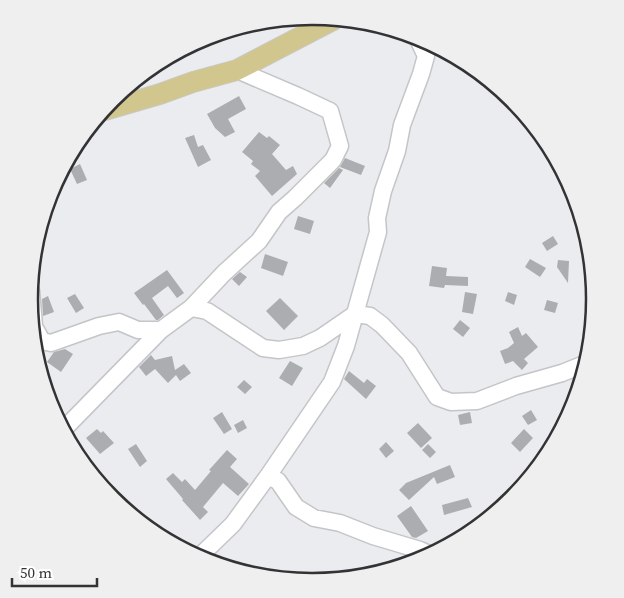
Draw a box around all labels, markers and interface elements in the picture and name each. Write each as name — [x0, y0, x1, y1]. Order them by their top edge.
scale bar — [12, 556, 98, 588]
text: 50 m — [20, 562, 52, 583]

